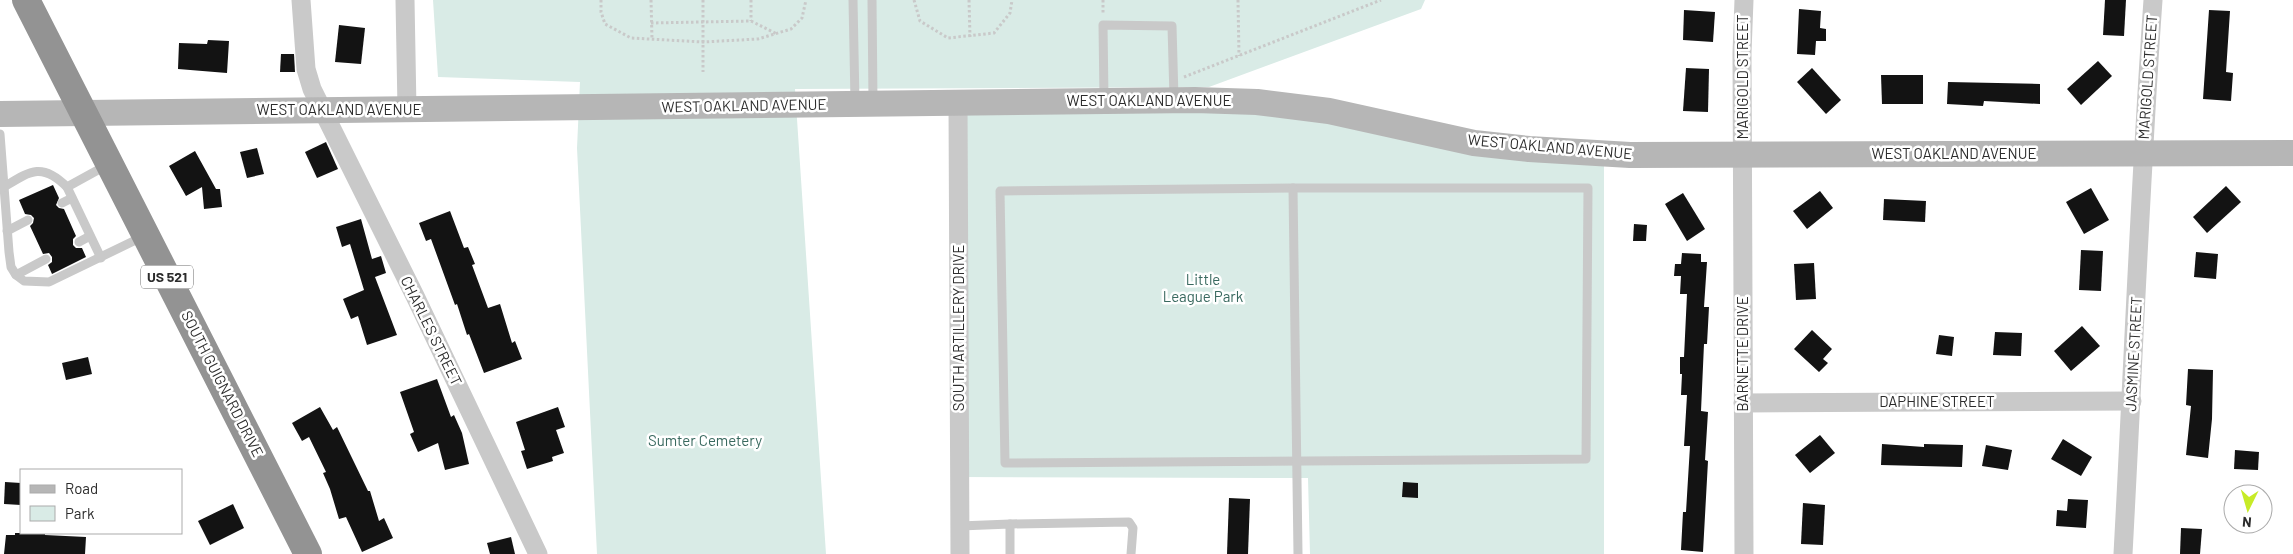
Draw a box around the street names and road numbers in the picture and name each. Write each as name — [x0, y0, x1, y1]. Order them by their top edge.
street label: MARIGOLD STREET — [1733, 14, 1751, 140]
street label: MARIGOLD STREET — [2134, 14, 2160, 140]
street label: WEST OAKLAND AVENUE — [1066, 91, 1232, 109]
street label: WEST OAKLAND AVENUE — [661, 95, 827, 115]
street label: WEST OAKLAND AVENUE — [256, 100, 422, 118]
street label: WEST OAKLAND AVENUE — [1467, 130, 1633, 162]
street label: WEST OAKLAND AVENUE — [1871, 144, 2037, 162]
street label: SOUTH ARTILLERY DRIVE — [949, 245, 967, 411]
road number: US 521 — [141, 266, 193, 288]
street label: CHARLES STREET — [398, 273, 466, 388]
street label: BARNETTE DRIVE — [1733, 296, 1751, 412]
street label: JASMINE STREET — [2121, 296, 2145, 412]
street label: SOUTH GUIGNARD DRIVE — [178, 307, 268, 460]
street label: DAPHINE STREET — [1879, 392, 1995, 410]

